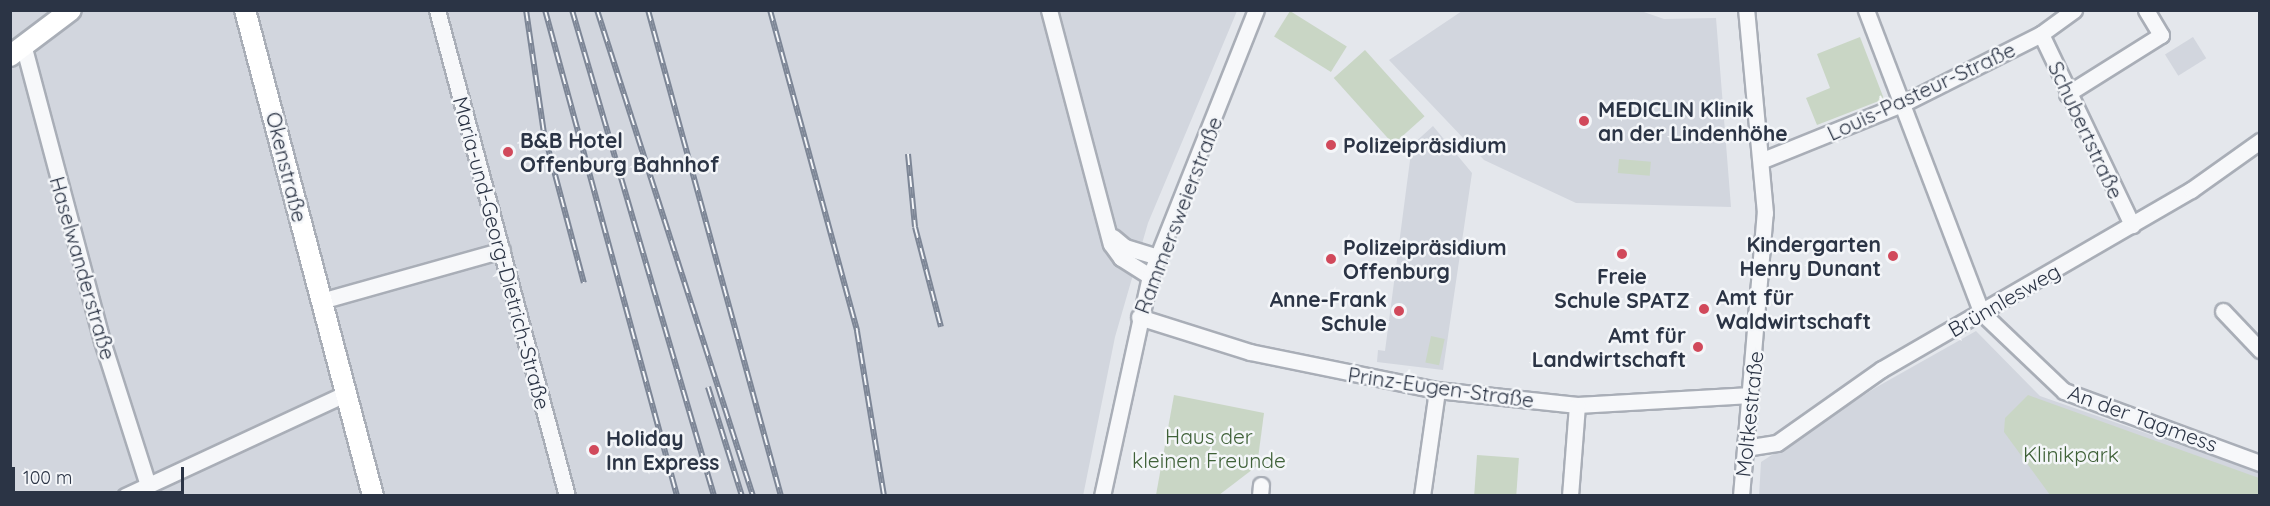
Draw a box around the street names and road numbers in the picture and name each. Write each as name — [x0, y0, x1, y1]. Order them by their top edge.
street label: Louis-Pasteur-Straße — [1823, 36, 2019, 146]
street label: Schubertstraße — [2043, 57, 2129, 203]
street label: Maria-und-Georg-Dietrich-Straße — [448, 94, 556, 412]
street label: Okenstraße — [261, 109, 313, 225]
street label: Rammersweierstraße — [1129, 113, 1227, 317]
street label: Haselwanderstraße — [45, 173, 121, 363]
street label: Brünnlesweg — [1944, 258, 2064, 342]
street label: Moltkestraße — [1730, 350, 1768, 478]
street label: Prinz-Eugen-Straße — [1346, 361, 1536, 413]
street label: An der Tagmess — [2065, 379, 2221, 457]

